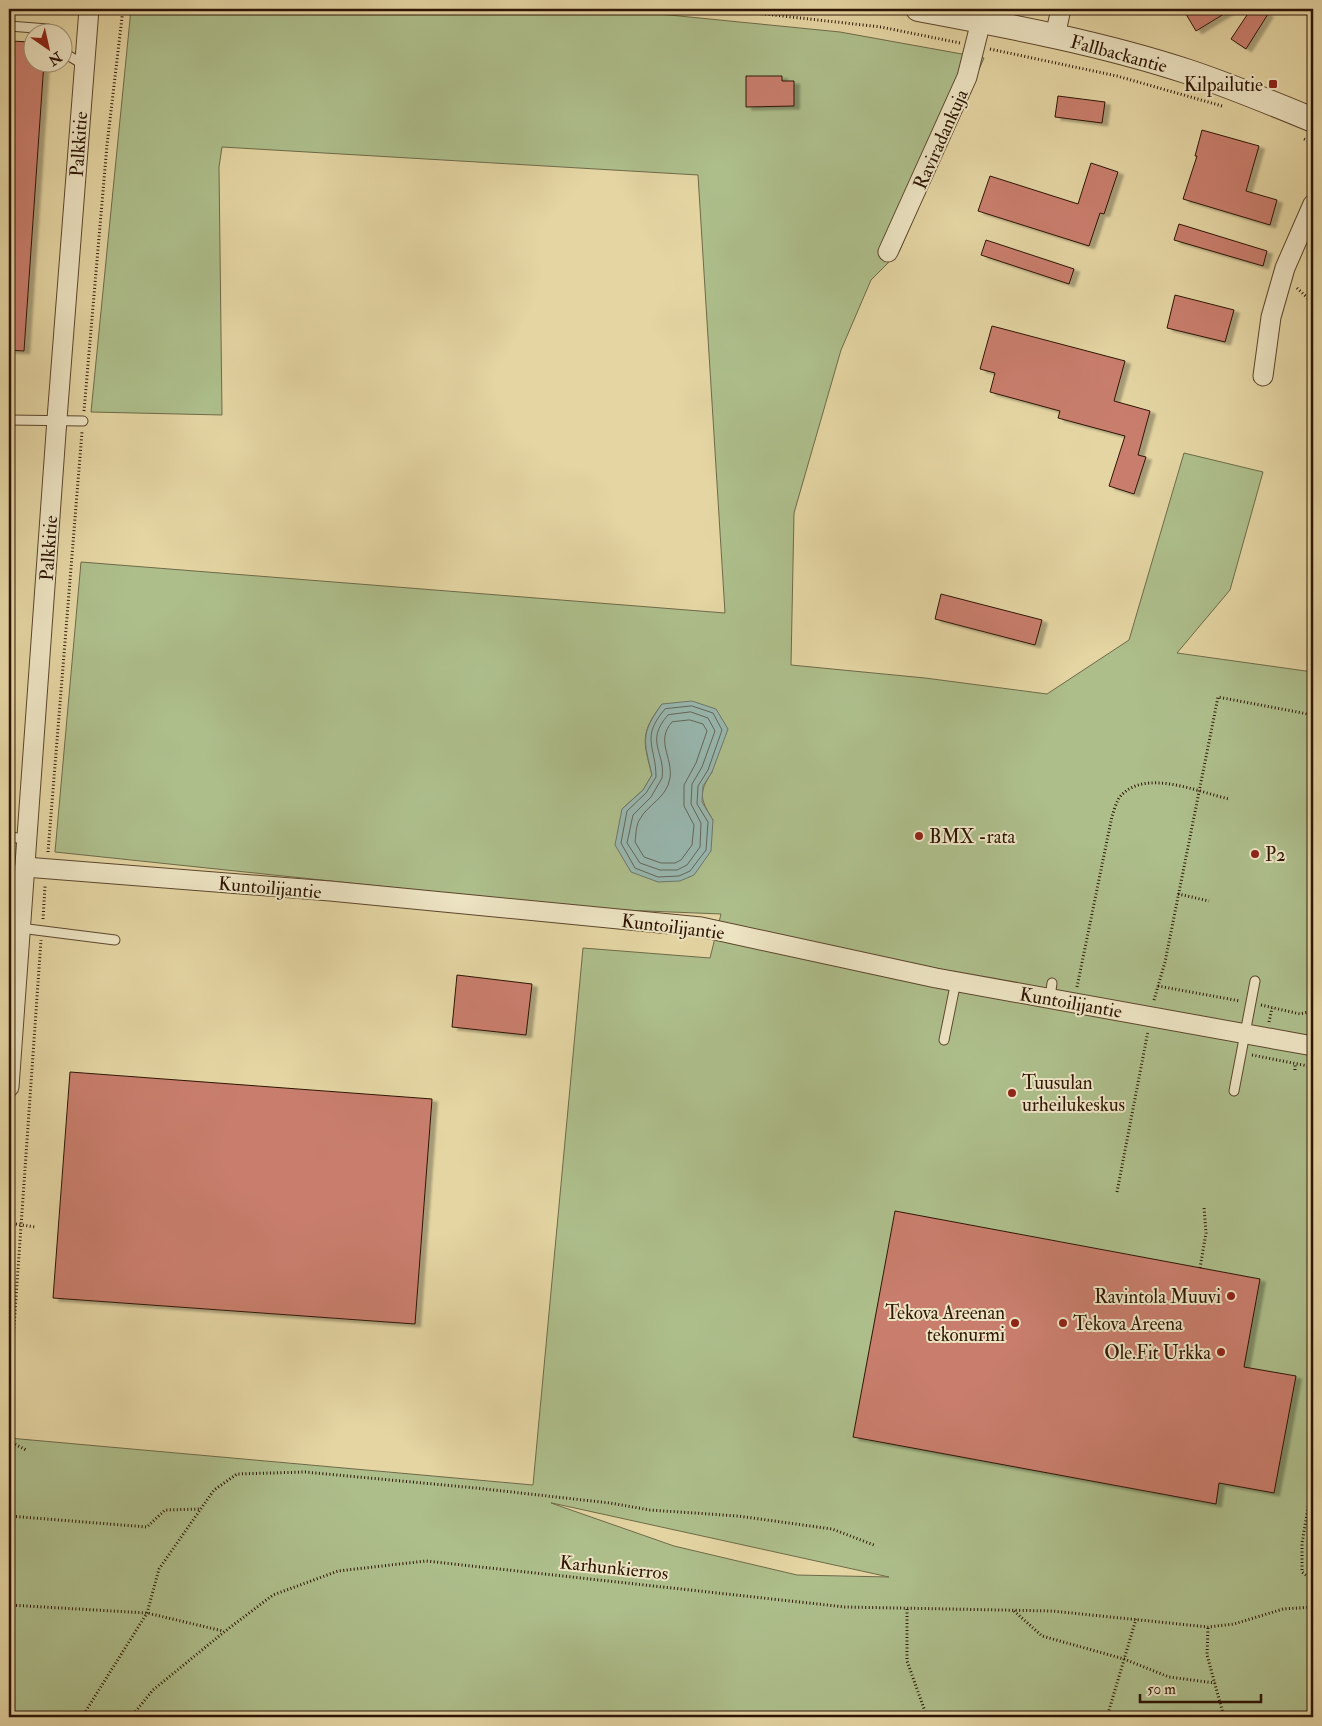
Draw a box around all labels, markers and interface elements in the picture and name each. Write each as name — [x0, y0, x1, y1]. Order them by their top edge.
north arrow — [22, 22, 72, 72]
street label: Fallbackantie — [1068, 30, 1170, 78]
text: N — [45, 47, 66, 69]
place label: Kilpailutie — [1184, 73, 1263, 98]
marker: Kilpailutie — [1267, 78, 1279, 90]
street label: Raviradankuja — [908, 85, 974, 193]
street label: Palkkitie — [65, 111, 93, 178]
street label: Palkkitie — [35, 515, 63, 582]
place label: BMX -rata — [929, 825, 1016, 849]
marker: BMX -rata — [913, 830, 925, 842]
place label: P2 — [1265, 843, 1286, 867]
marker: P2 — [1249, 848, 1261, 860]
street label: Kuntoilijantie — [217, 872, 323, 904]
street label: Kuntoilijantie — [620, 909, 726, 945]
street label: Kuntoilijantie — [1018, 982, 1124, 1024]
place label: Tuusulan urheilukeskus — [1022, 1071, 1125, 1117]
marker: Tuusulan urheilukeskus — [1006, 1087, 1018, 1099]
place label: Ravintola Muuvi — [1094, 1285, 1221, 1309]
marker: Ravintola Muuvi — [1225, 1290, 1237, 1302]
place label: Tekova Areenan tekonurmi — [885, 1301, 1005, 1347]
place label: Tekova Areena — [1073, 1312, 1183, 1336]
marker: Tekova Areenan tekonurmi — [1009, 1317, 1021, 1329]
marker: Tekova Areena — [1057, 1317, 1069, 1329]
place label: Ole.Fit Urkka — [1104, 1341, 1211, 1365]
marker: Ole.Fit Urkka — [1215, 1346, 1227, 1358]
street label: Karhunkierros — [558, 1550, 670, 1586]
scale bar — [1140, 1671, 1261, 1703]
text: 50 m — [1147, 1680, 1176, 1699]

